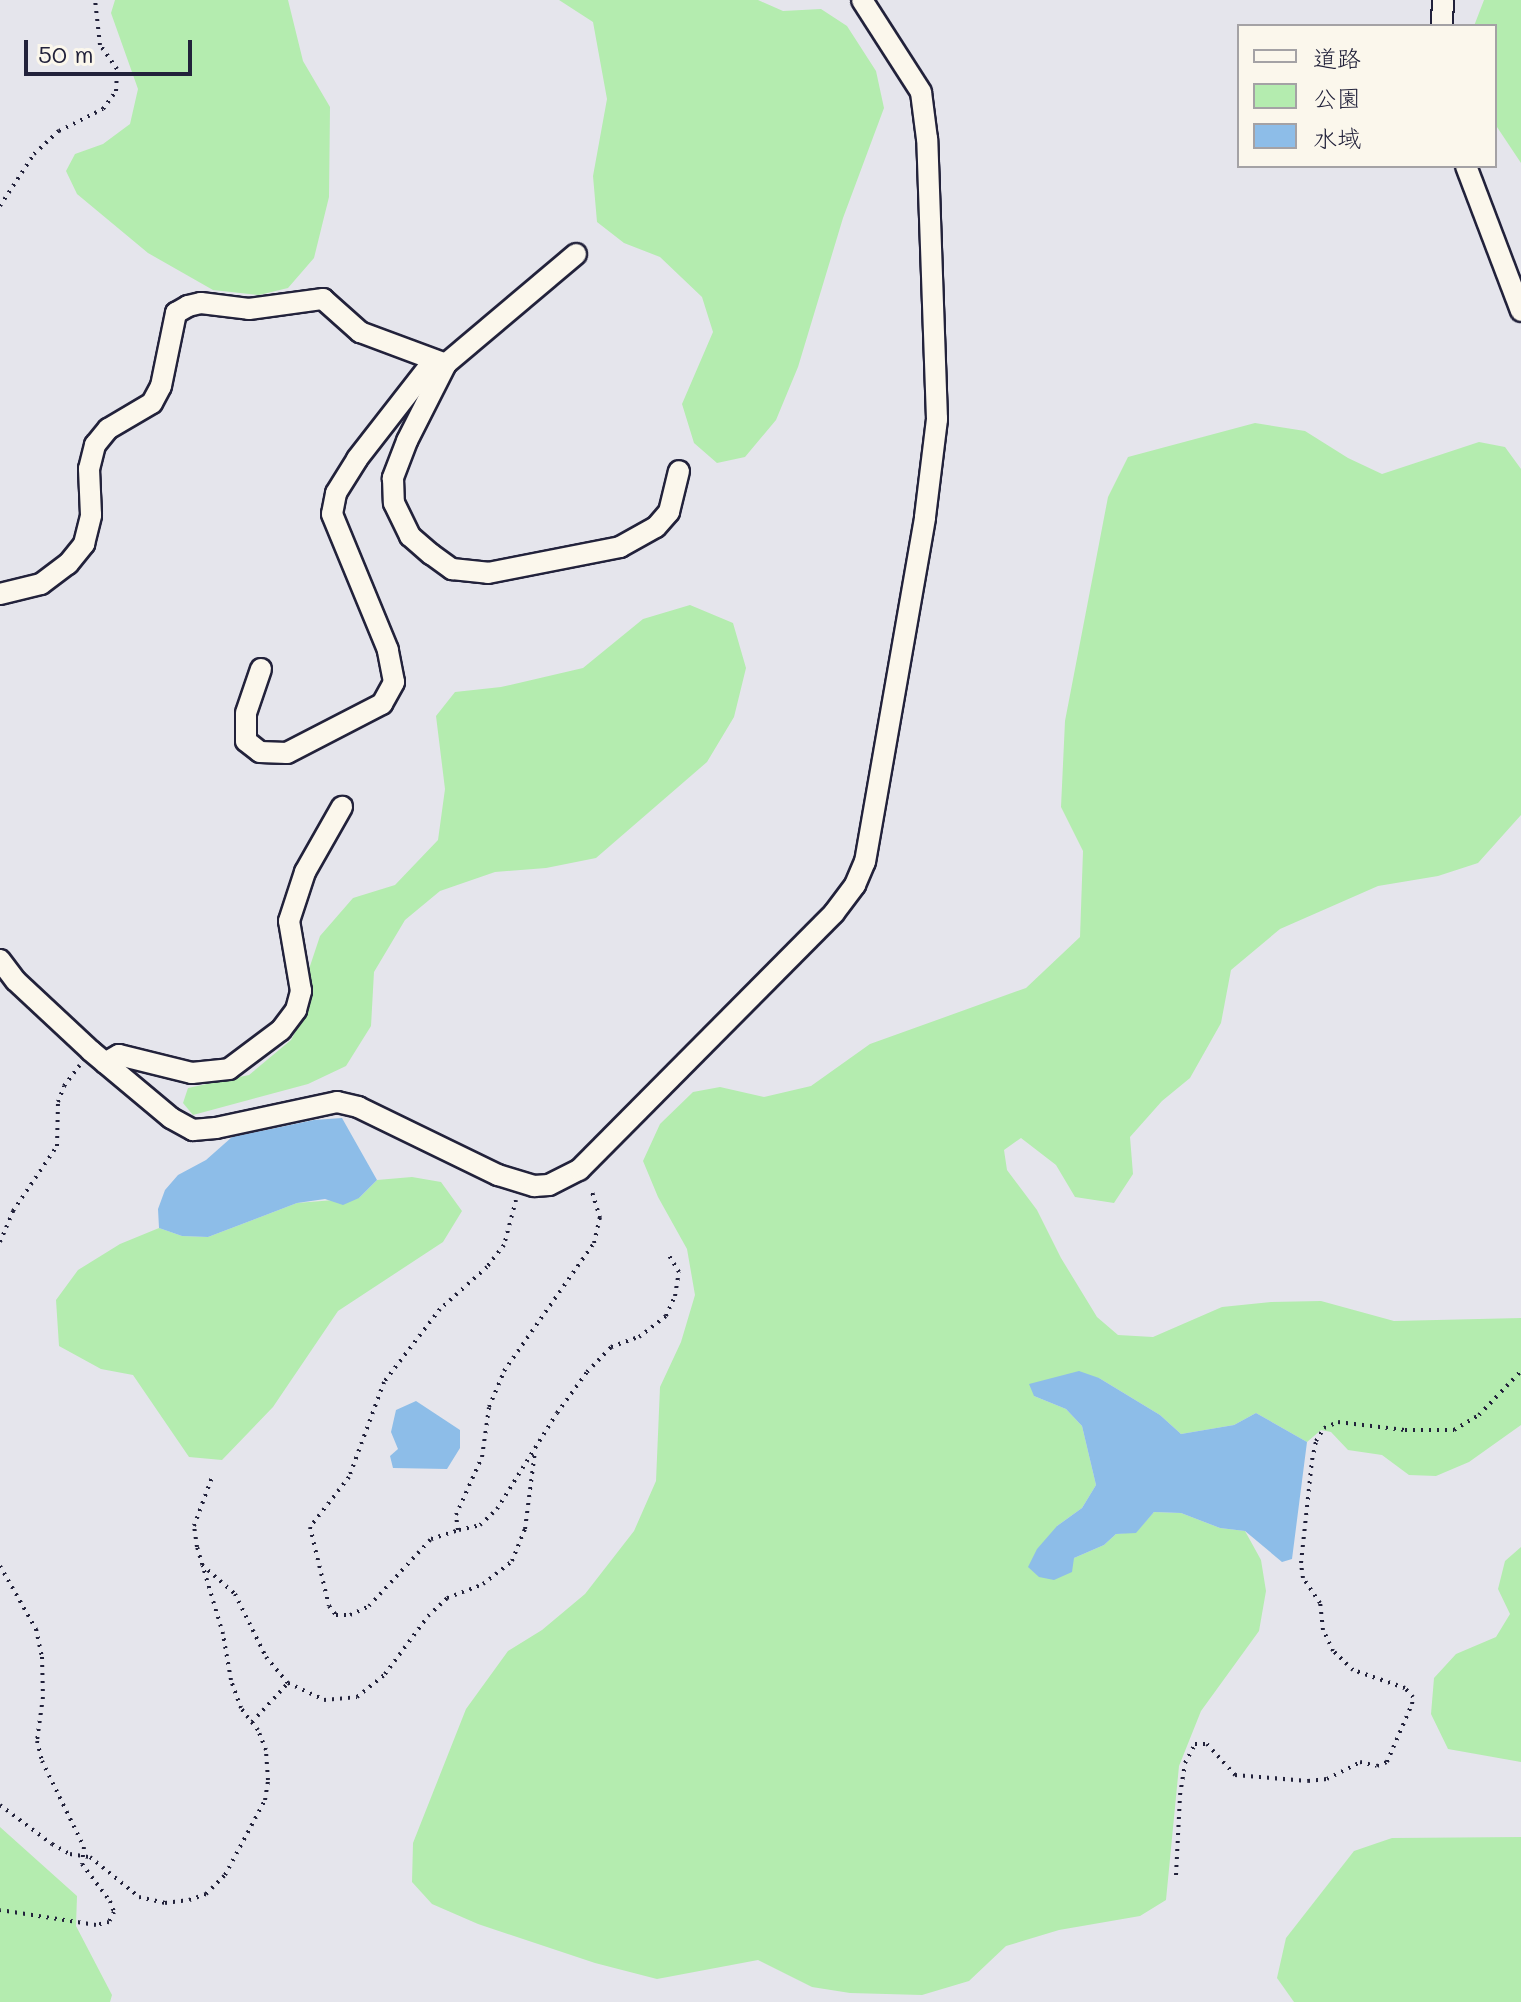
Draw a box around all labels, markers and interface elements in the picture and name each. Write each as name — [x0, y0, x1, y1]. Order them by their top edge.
scale bar — [28, 24, 196, 74]
legend — [1237, 24, 1497, 168]
text: 50 m — [38, 38, 94, 69]
text: 道路 — [1313, 42, 1361, 73]
text: 公園 — [1313, 82, 1361, 113]
text: 水域 — [1313, 122, 1361, 153]

